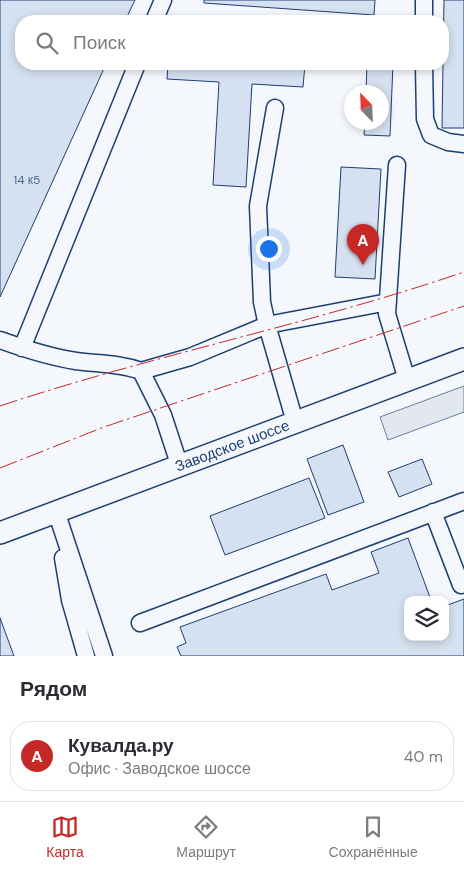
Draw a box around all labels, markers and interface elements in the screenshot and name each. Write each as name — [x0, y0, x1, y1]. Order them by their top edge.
search box — [15, 15, 449, 70]
icon: search — [33, 29, 61, 57]
text: Поиск — [73, 30, 126, 55]
north arrow — [344, 85, 389, 130]
house number: 14 к5 — [14, 172, 40, 188]
pin: A — [347, 224, 379, 265]
your location — [256, 236, 282, 262]
street label: Заводское шоссе — [172, 415, 292, 476]
map controls — [404, 596, 449, 641]
button: layers — [404, 596, 449, 641]
text: Рядом — [20, 675, 87, 703]
text: Кувалда.ру — [68, 733, 174, 758]
text: A — [31, 746, 43, 767]
text: 40 m — [404, 746, 443, 767]
text: Офис · Заводское шоссе — [68, 758, 251, 779]
tab: Карта — [46, 813, 84, 861]
tab: Маршрут — [176, 813, 236, 861]
tab: Сохранённые — [329, 813, 418, 861]

